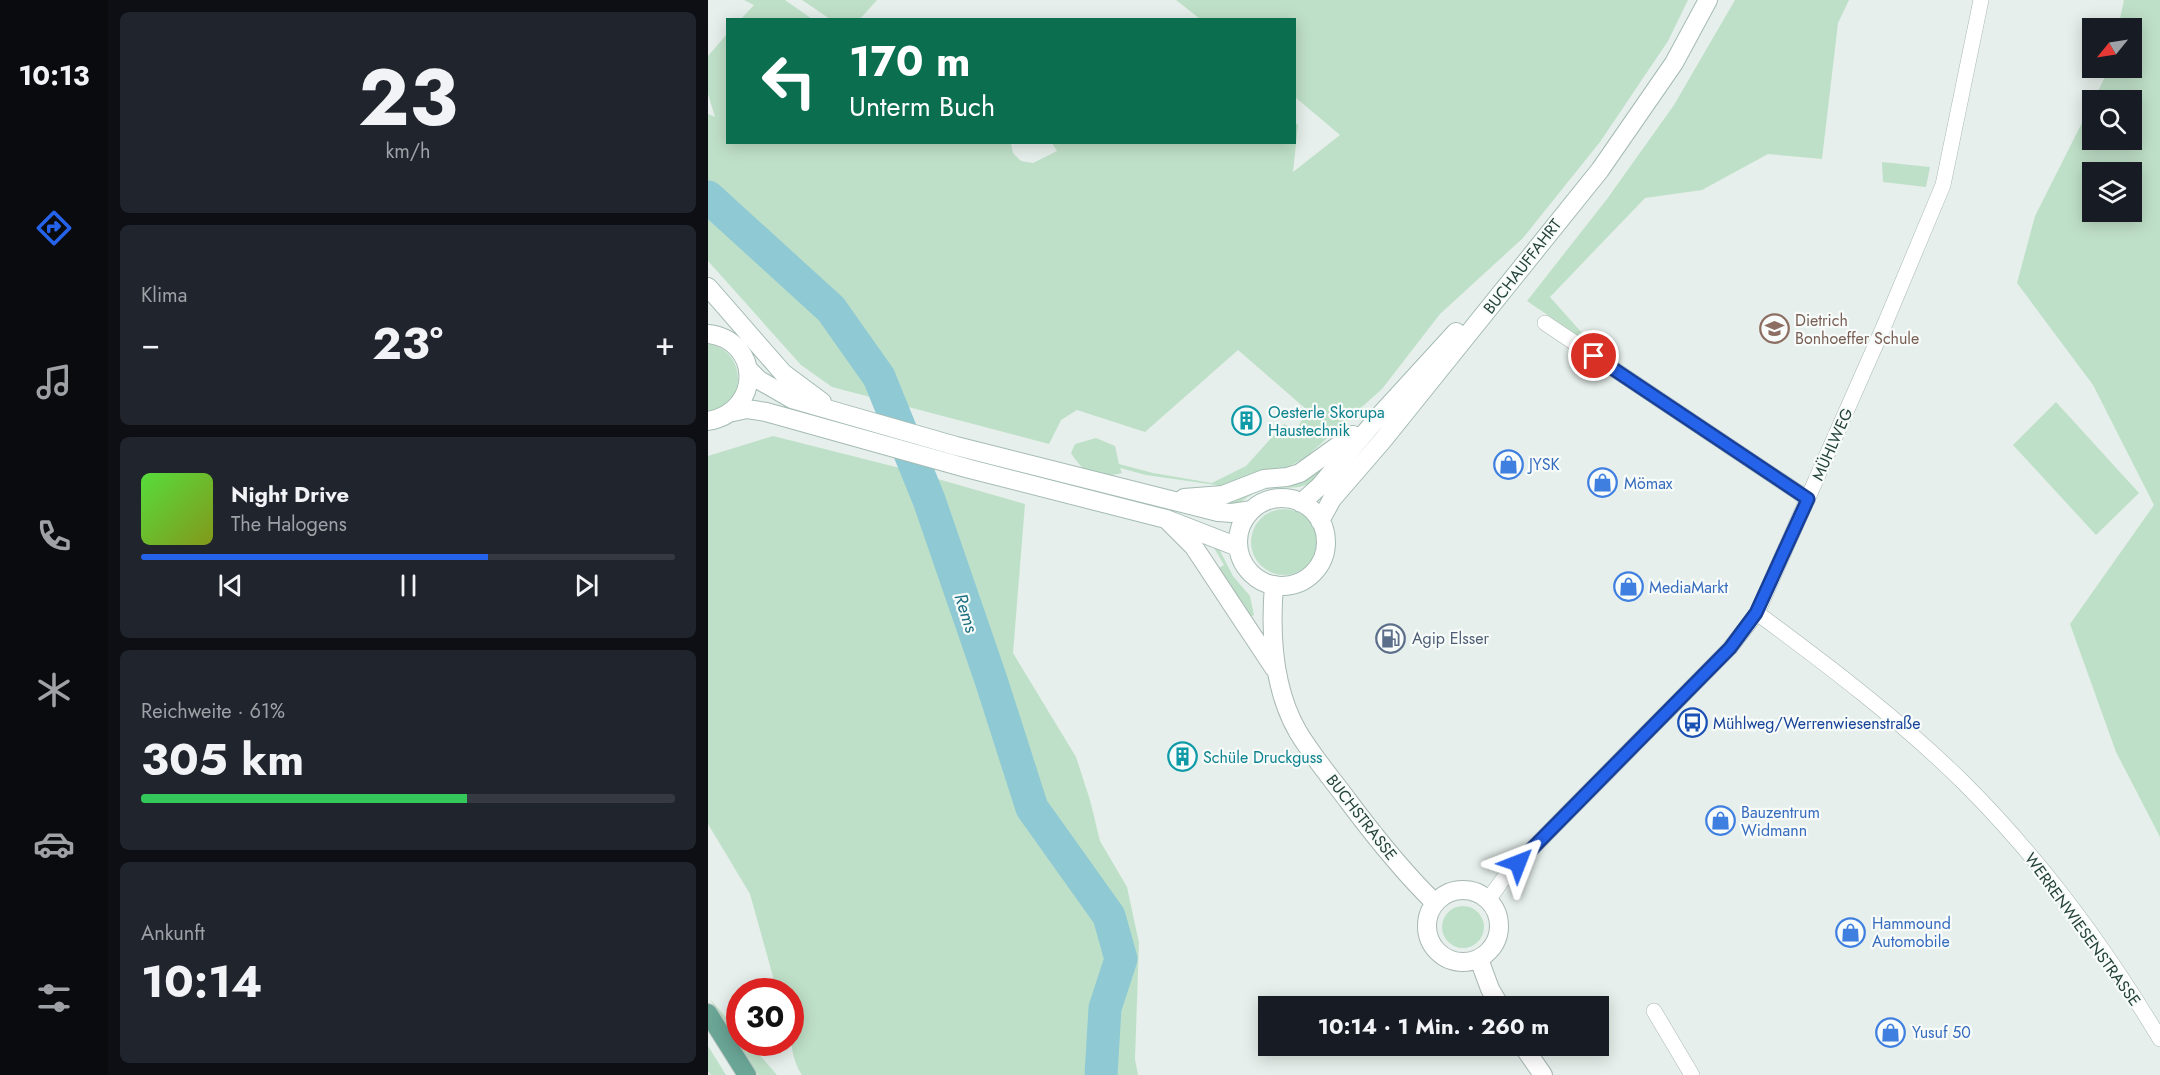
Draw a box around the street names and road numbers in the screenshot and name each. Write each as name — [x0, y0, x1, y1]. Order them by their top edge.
street label: BUCHAUFFAHRT — [1478, 213, 1567, 319]
street label: MÜHLWEG — [1806, 404, 1859, 484]
street label: BUCHSTRASSE — [1321, 769, 1403, 865]
street label: WERRENWIESENSTRASSE — [2019, 848, 2146, 1011]

